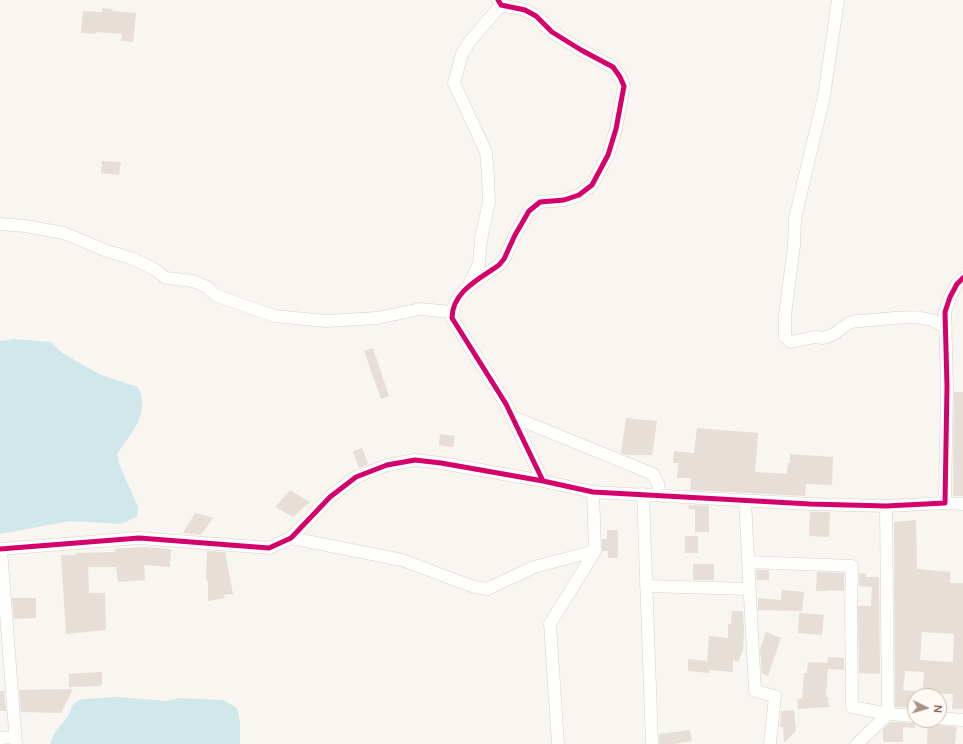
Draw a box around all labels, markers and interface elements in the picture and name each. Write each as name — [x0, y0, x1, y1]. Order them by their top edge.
north arrow — [907, 688, 947, 728]
text: N — [931, 704, 946, 714]

